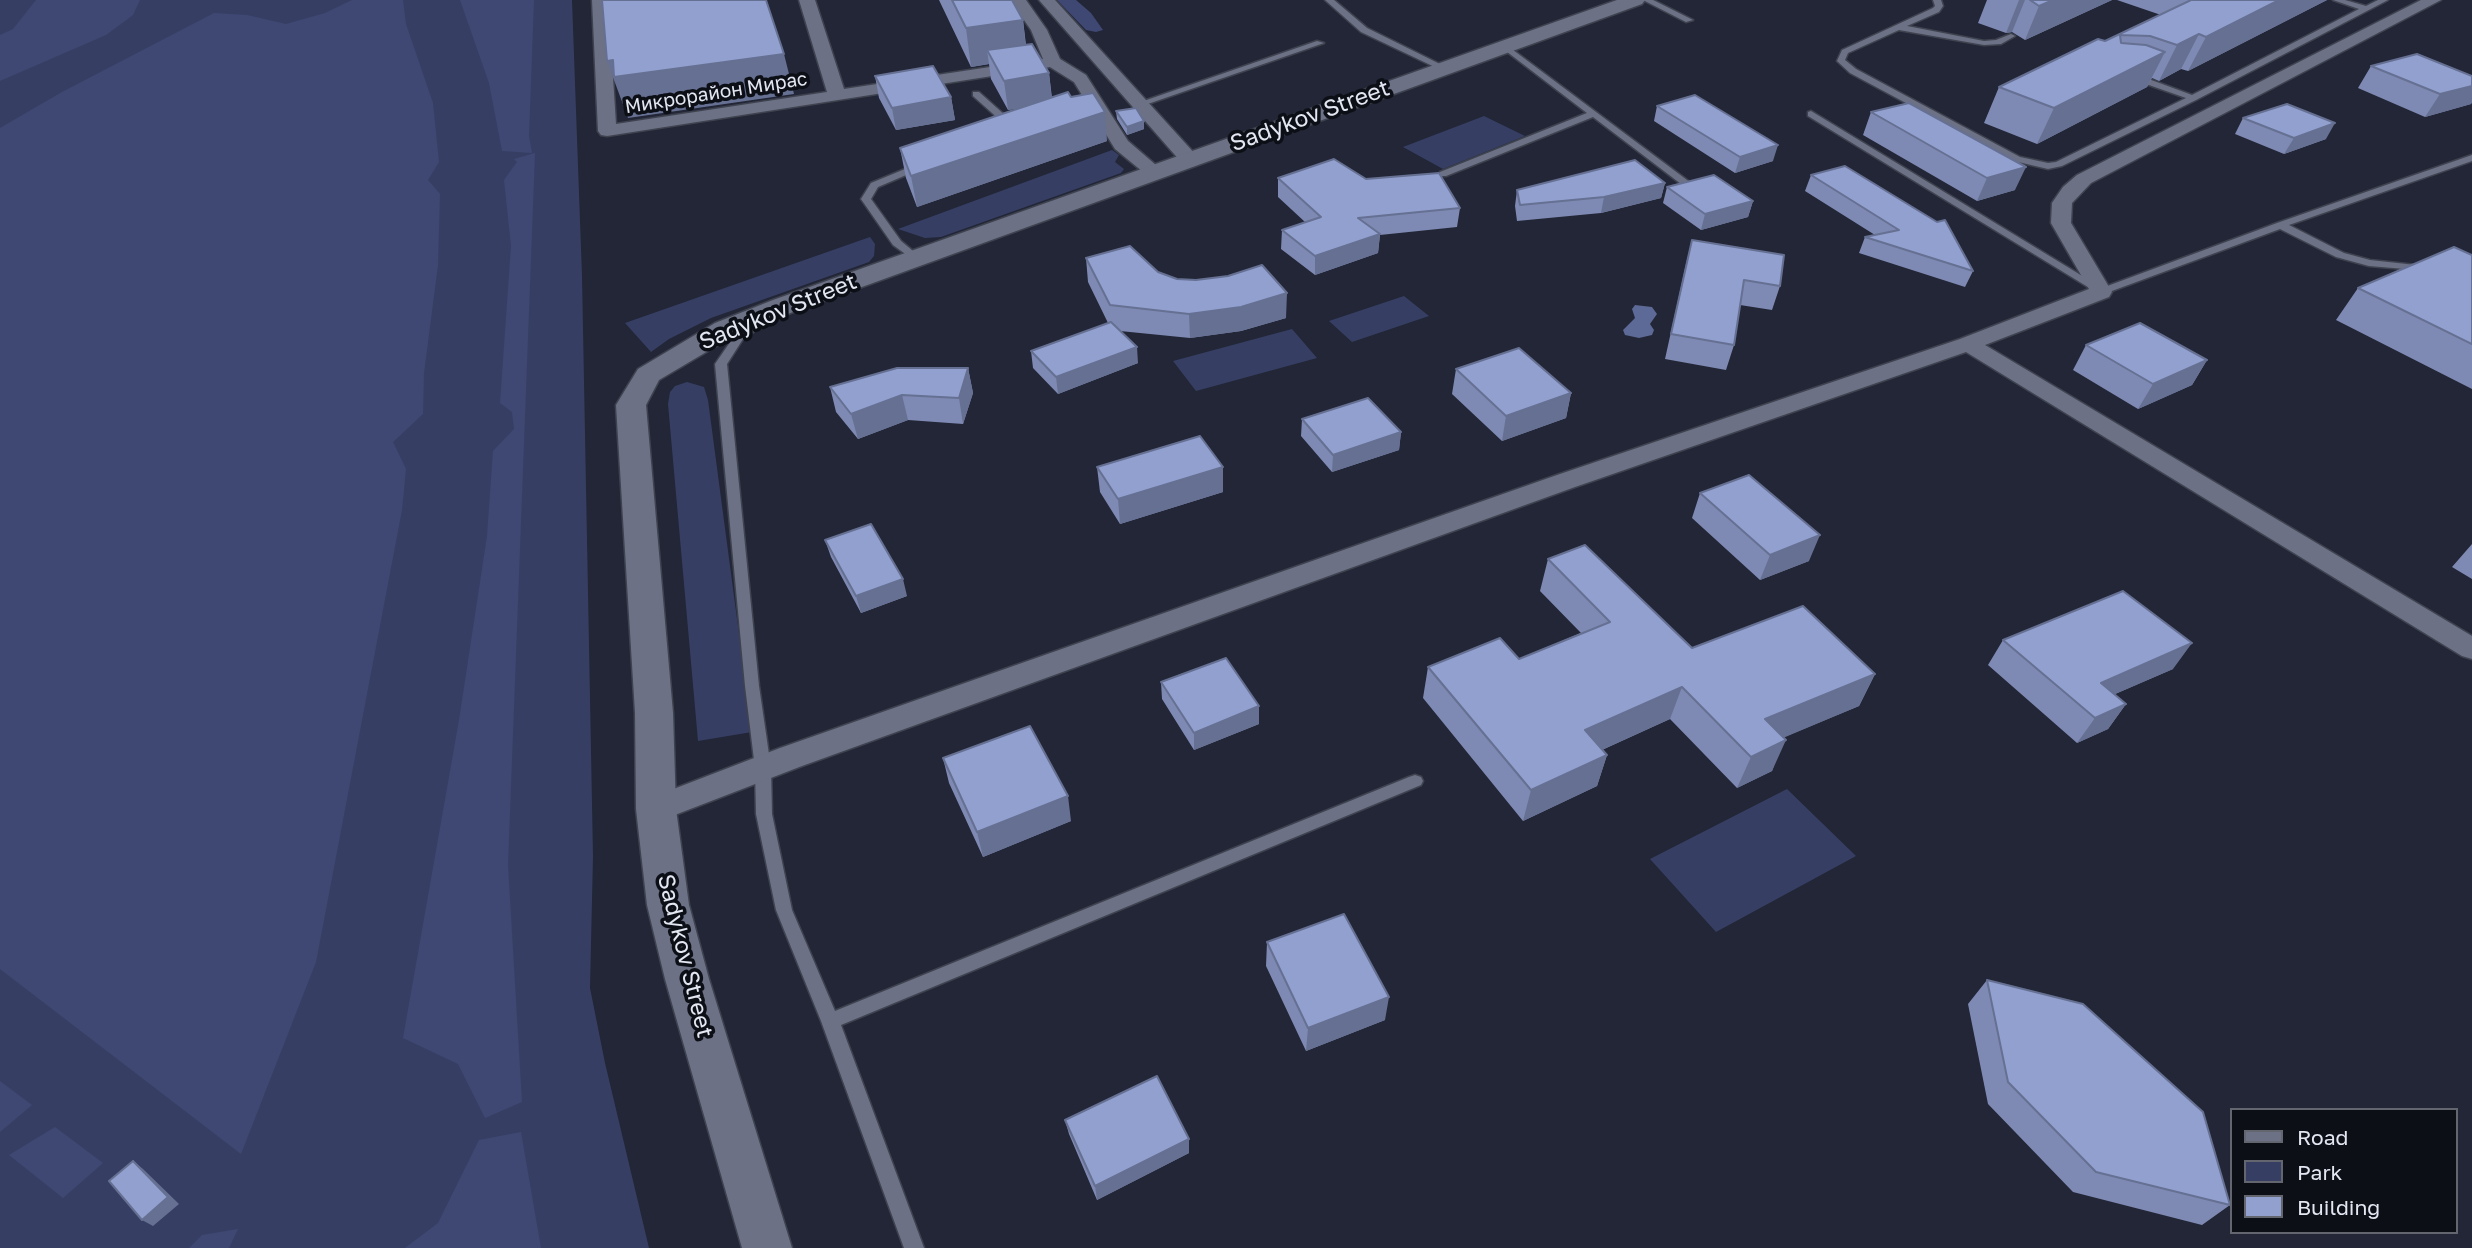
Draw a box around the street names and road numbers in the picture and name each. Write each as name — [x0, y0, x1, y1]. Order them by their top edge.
street label: Микрорайон Мирас — [623, 67, 809, 119]
street label: Sadykov Street — [1227, 74, 1393, 158]
street label: Sadykov Street — [695, 268, 861, 356]
street label: Sadykov Street — [651, 871, 719, 1041]

